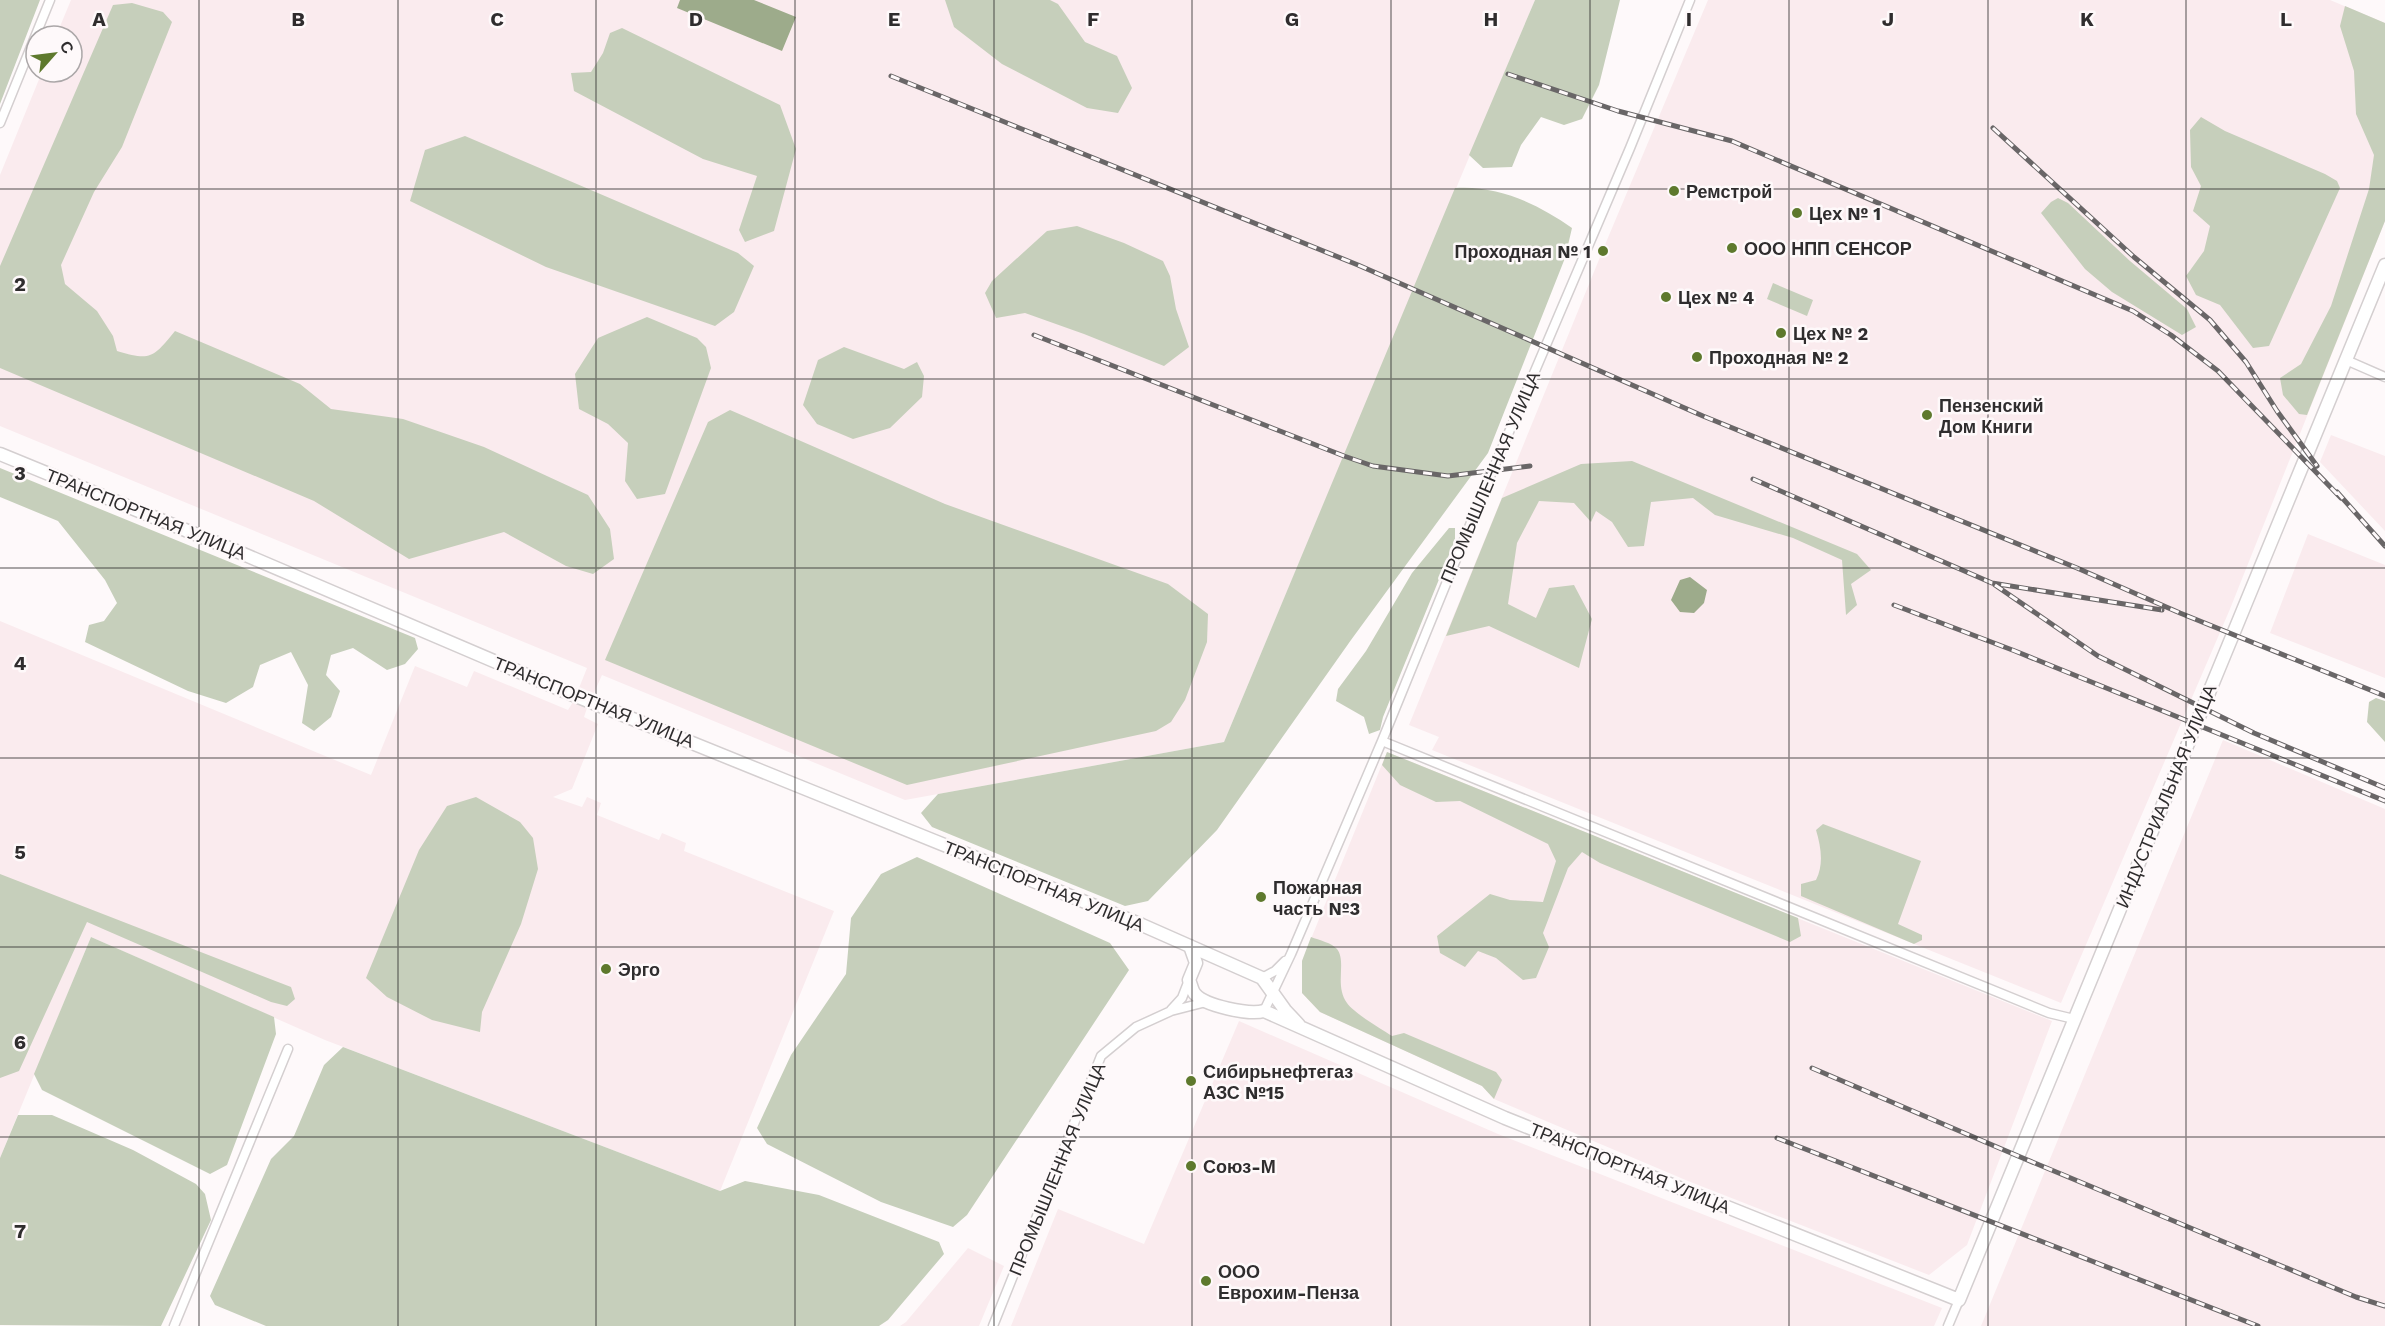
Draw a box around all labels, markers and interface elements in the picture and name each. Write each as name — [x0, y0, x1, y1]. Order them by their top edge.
text: A — [92, 7, 106, 31]
text: B — [291, 7, 305, 31]
text: C — [490, 7, 504, 31]
text: D — [689, 7, 703, 31]
text: E — [888, 7, 900, 31]
text: F — [1087, 7, 1099, 31]
text: G — [1285, 7, 1299, 31]
text: H — [1484, 7, 1498, 31]
text: I — [1686, 7, 1692, 31]
text: J — [1882, 7, 1894, 31]
text: K — [2080, 7, 2094, 31]
text: L — [2280, 7, 2292, 31]
north arrow — [24, 24, 84, 84]
text: С — [56, 38, 78, 57]
place label: Ремстрой — [1686, 181, 1772, 202]
marker: Ремстрой — [1667, 184, 1681, 198]
place label: Цех № 1 — [1809, 203, 1881, 224]
marker: Цех № 1 — [1790, 206, 1804, 220]
place label: ООО НПП СЕНСОР — [1744, 238, 1912, 259]
place label: Проходная № 1 — [1455, 241, 1591, 262]
marker: ООО НПП СЕНСОР — [1725, 241, 1739, 255]
marker: Проходная № 1 — [1596, 244, 1610, 258]
text: 2 — [14, 272, 26, 296]
place label: Цех № 4 — [1678, 287, 1754, 308]
marker: Цех № 4 — [1659, 290, 1673, 304]
place label: Цех № 2 — [1793, 323, 1868, 344]
marker: Цех № 2 — [1774, 326, 1788, 340]
place label: Проходная № 2 — [1709, 347, 1849, 368]
marker: Проходная № 2 — [1690, 350, 1704, 364]
street label: ПРОМЫШЛЕННАЯ УЛИЦА — [1436, 368, 1544, 586]
place label: Пензенский Дом Книги — [1939, 395, 2044, 437]
marker: Пензенский Дом Книги — [1920, 408, 1934, 422]
text: 3 — [14, 461, 26, 485]
street label: ТРАНСПОРТНАЯ УЛИЦА — [43, 464, 249, 564]
text: 4 — [14, 651, 27, 675]
street label: ТРАНСПОРТНАЯ УЛИЦА — [491, 652, 697, 752]
street label: ИНДУСТРИАЛЬНАЯ УЛИЦА — [2111, 681, 2221, 911]
street label: ТРАНСПОРТНАЯ УЛИЦА — [941, 836, 1147, 936]
text: 5 — [14, 840, 26, 864]
place label: Пожарная часть №3 — [1273, 877, 1362, 919]
marker: Пожарная часть №3 — [1254, 890, 1268, 904]
place label: Эрго — [618, 959, 660, 980]
marker: Эрго — [599, 962, 613, 976]
text: 6 — [14, 1030, 26, 1054]
street label: ПРОМЫШЛЕННАЯ УЛИЦА — [1005, 1059, 1109, 1279]
place label: Сибирьнефтегаз АЗС №15 — [1203, 1061, 1353, 1103]
marker: Сибирьнефтегаз АЗС №15 — [1184, 1074, 1198, 1088]
street label: ТРАНСПОРТНАЯ УЛИЦА — [1527, 1118, 1733, 1218]
place label: Союз-М — [1203, 1156, 1276, 1177]
marker: Союз-М — [1184, 1159, 1198, 1173]
text: 7 — [14, 1219, 26, 1243]
place label: ООО Еврохим-Пенза — [1218, 1261, 1360, 1303]
marker: ООО Еврохим-Пенза — [1199, 1274, 1213, 1288]

